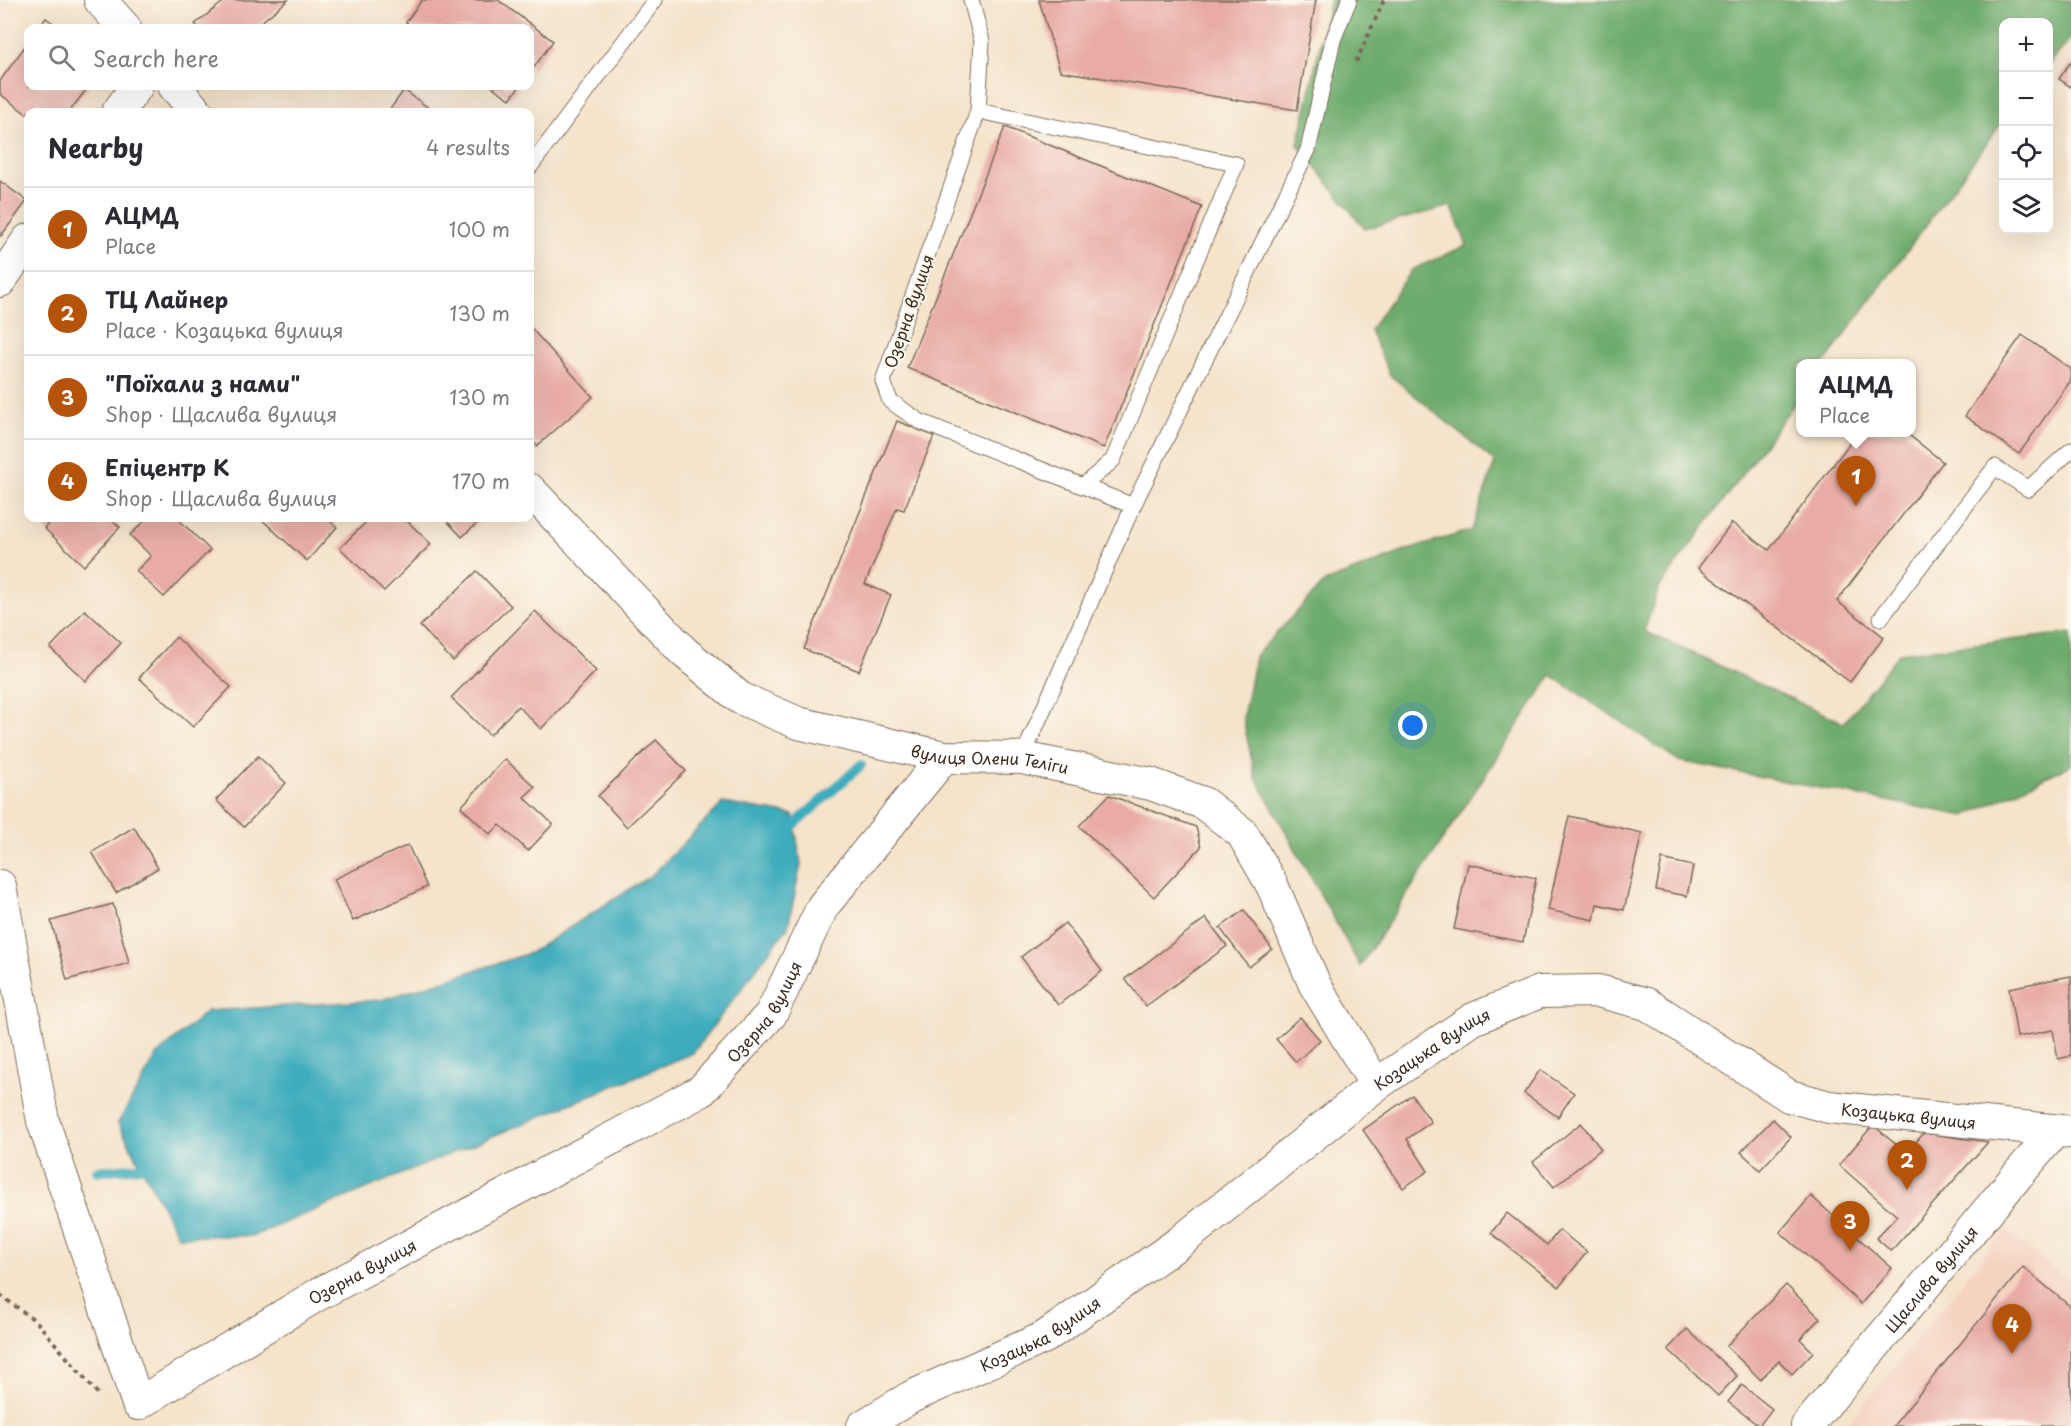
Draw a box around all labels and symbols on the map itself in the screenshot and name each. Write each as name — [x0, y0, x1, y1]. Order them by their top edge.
street label: Озерна вулиця — [877, 251, 939, 371]
pin: 1 — [1836, 456, 1876, 506]
your location — [1398, 711, 1427, 740]
street label: вулиця Олени Теліги — [909, 738, 1071, 779]
street label: Озерна вулиця — [721, 957, 807, 1068]
street label: Козацька вулиця — [1369, 1001, 1493, 1095]
street label: Козацька вулиця — [1840, 1096, 1977, 1134]
pin: 2 — [1888, 1140, 1926, 1190]
pin: 3 — [1830, 1202, 1870, 1251]
street label: Щаслива вулиця — [1878, 1220, 1983, 1338]
street label: Озерна вулиця — [303, 1233, 420, 1310]
street label: Козацька вулиця — [976, 1290, 1105, 1377]
pin: 4 — [1992, 1304, 2032, 1354]

